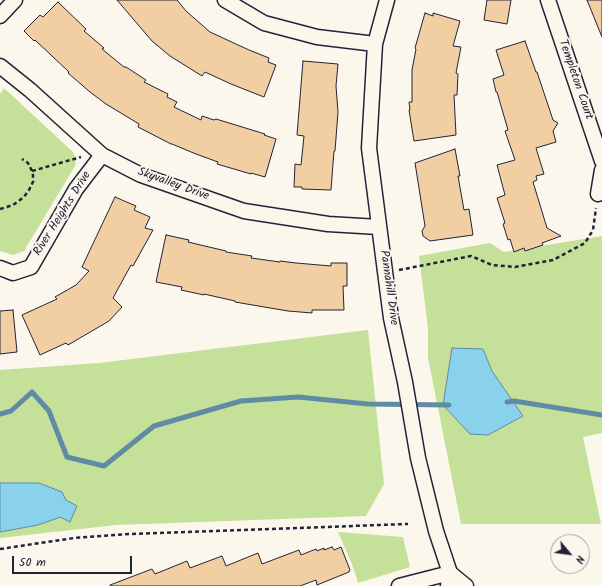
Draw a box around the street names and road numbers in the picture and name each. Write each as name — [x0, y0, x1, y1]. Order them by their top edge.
street label: Templeton Court — [555, 38, 595, 122]
street label: Skyvalley Drive — [135, 165, 211, 205]
street label: River Heights Drive — [31, 169, 95, 259]
street label: Pannahill Drive — [376, 250, 400, 326]

